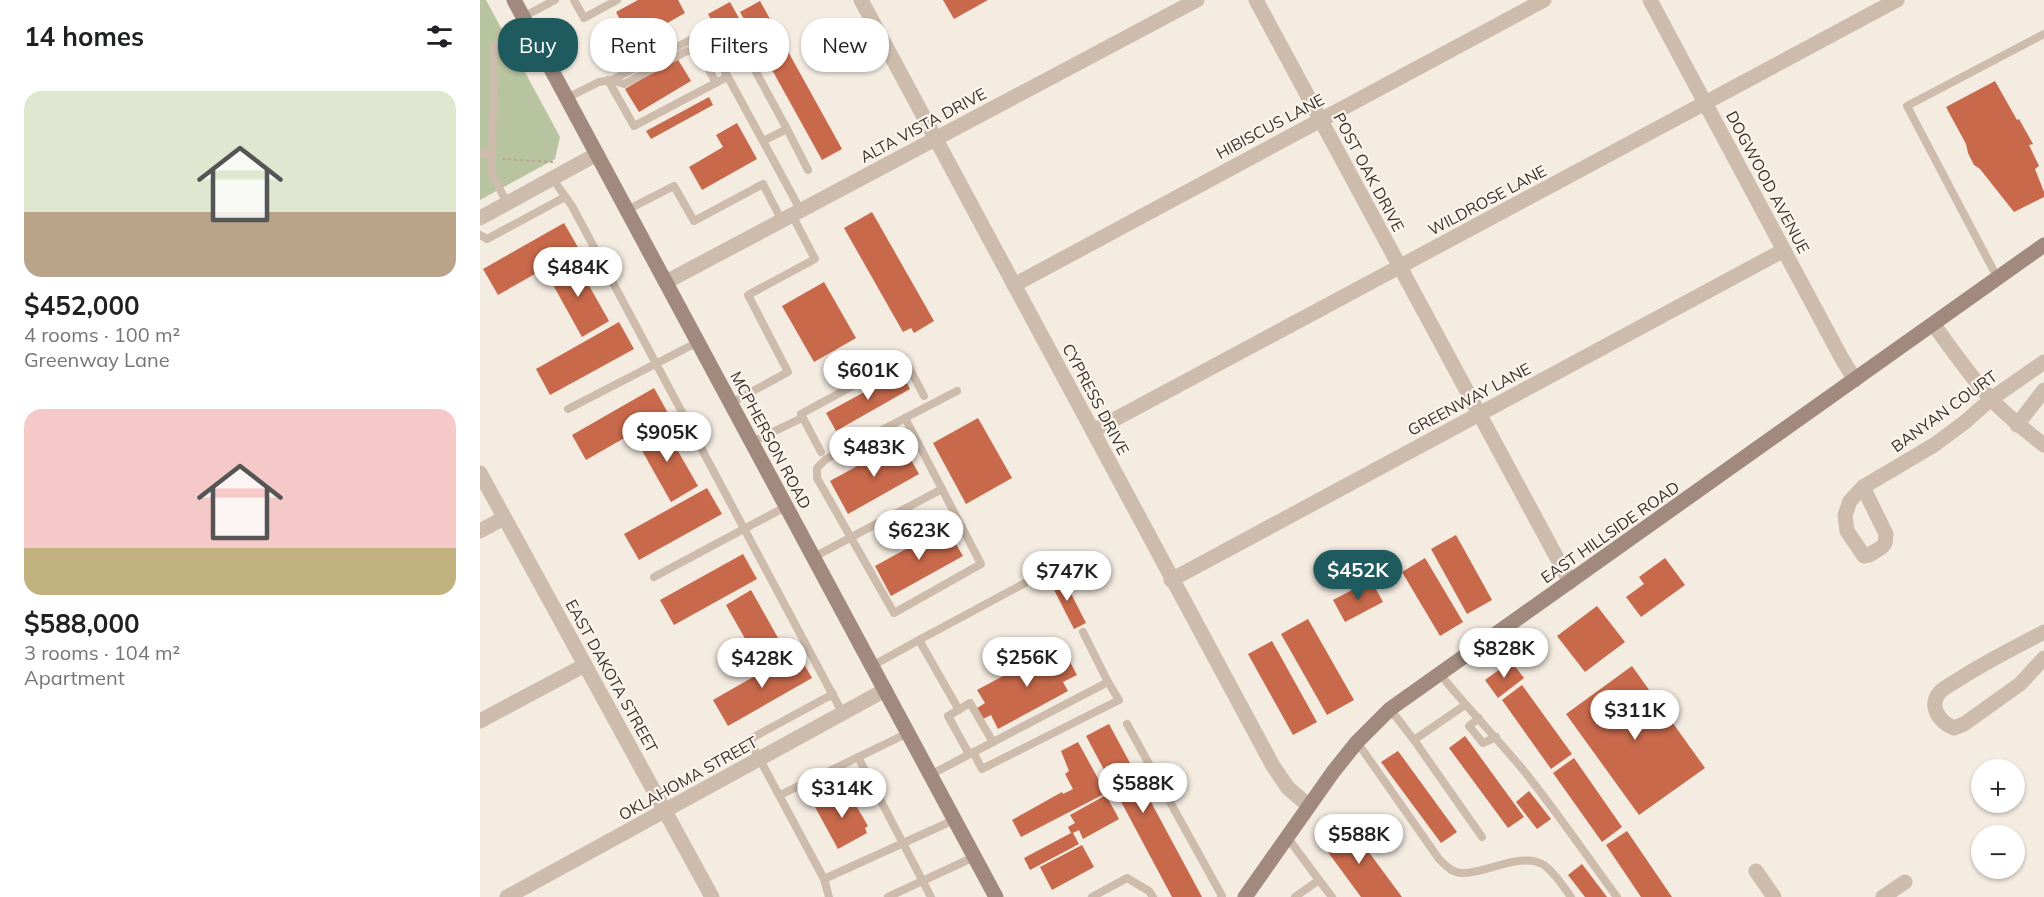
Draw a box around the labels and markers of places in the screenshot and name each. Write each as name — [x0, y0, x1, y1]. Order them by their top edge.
pin: $484K — [536, 247, 620, 298]
pin: $601K — [826, 350, 910, 401]
pin: $905K — [625, 412, 709, 463]
pin: $483K — [832, 427, 916, 478]
pin: $623K — [877, 510, 961, 561]
pin: $452K — [1316, 550, 1400, 601]
pin: $747K — [1025, 551, 1109, 602]
pin: $828K — [1462, 628, 1546, 679]
pin: $256K — [985, 637, 1069, 688]
pin: $428K — [720, 638, 804, 689]
pin: $311K — [1593, 690, 1677, 741]
pin: $588K — [1101, 763, 1185, 814]
pin: $314K — [800, 768, 884, 819]
pin: $588K — [1317, 814, 1401, 865]

